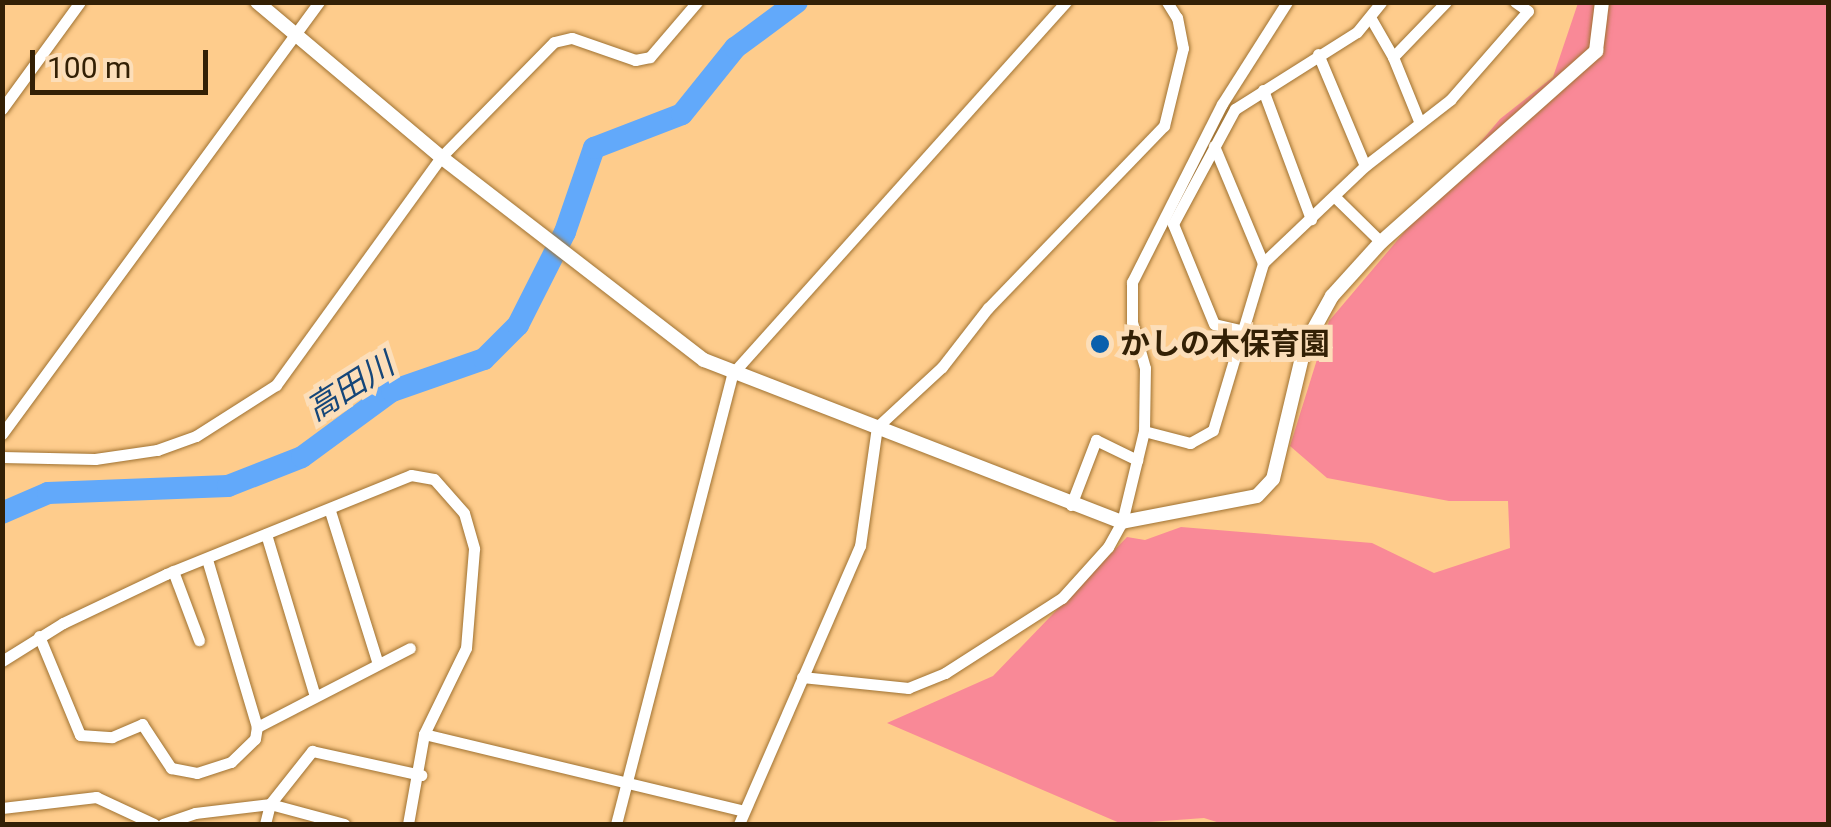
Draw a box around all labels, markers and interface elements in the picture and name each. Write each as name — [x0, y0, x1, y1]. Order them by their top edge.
scale bar — [35, 30, 212, 92]
text: 100 m — [47, 50, 131, 85]
place label: かしの木保育園 — [1120, 326, 1330, 362]
marker: かしの木保育園 — [1089, 333, 1111, 355]
water label: 高田川 — [299, 345, 401, 429]

